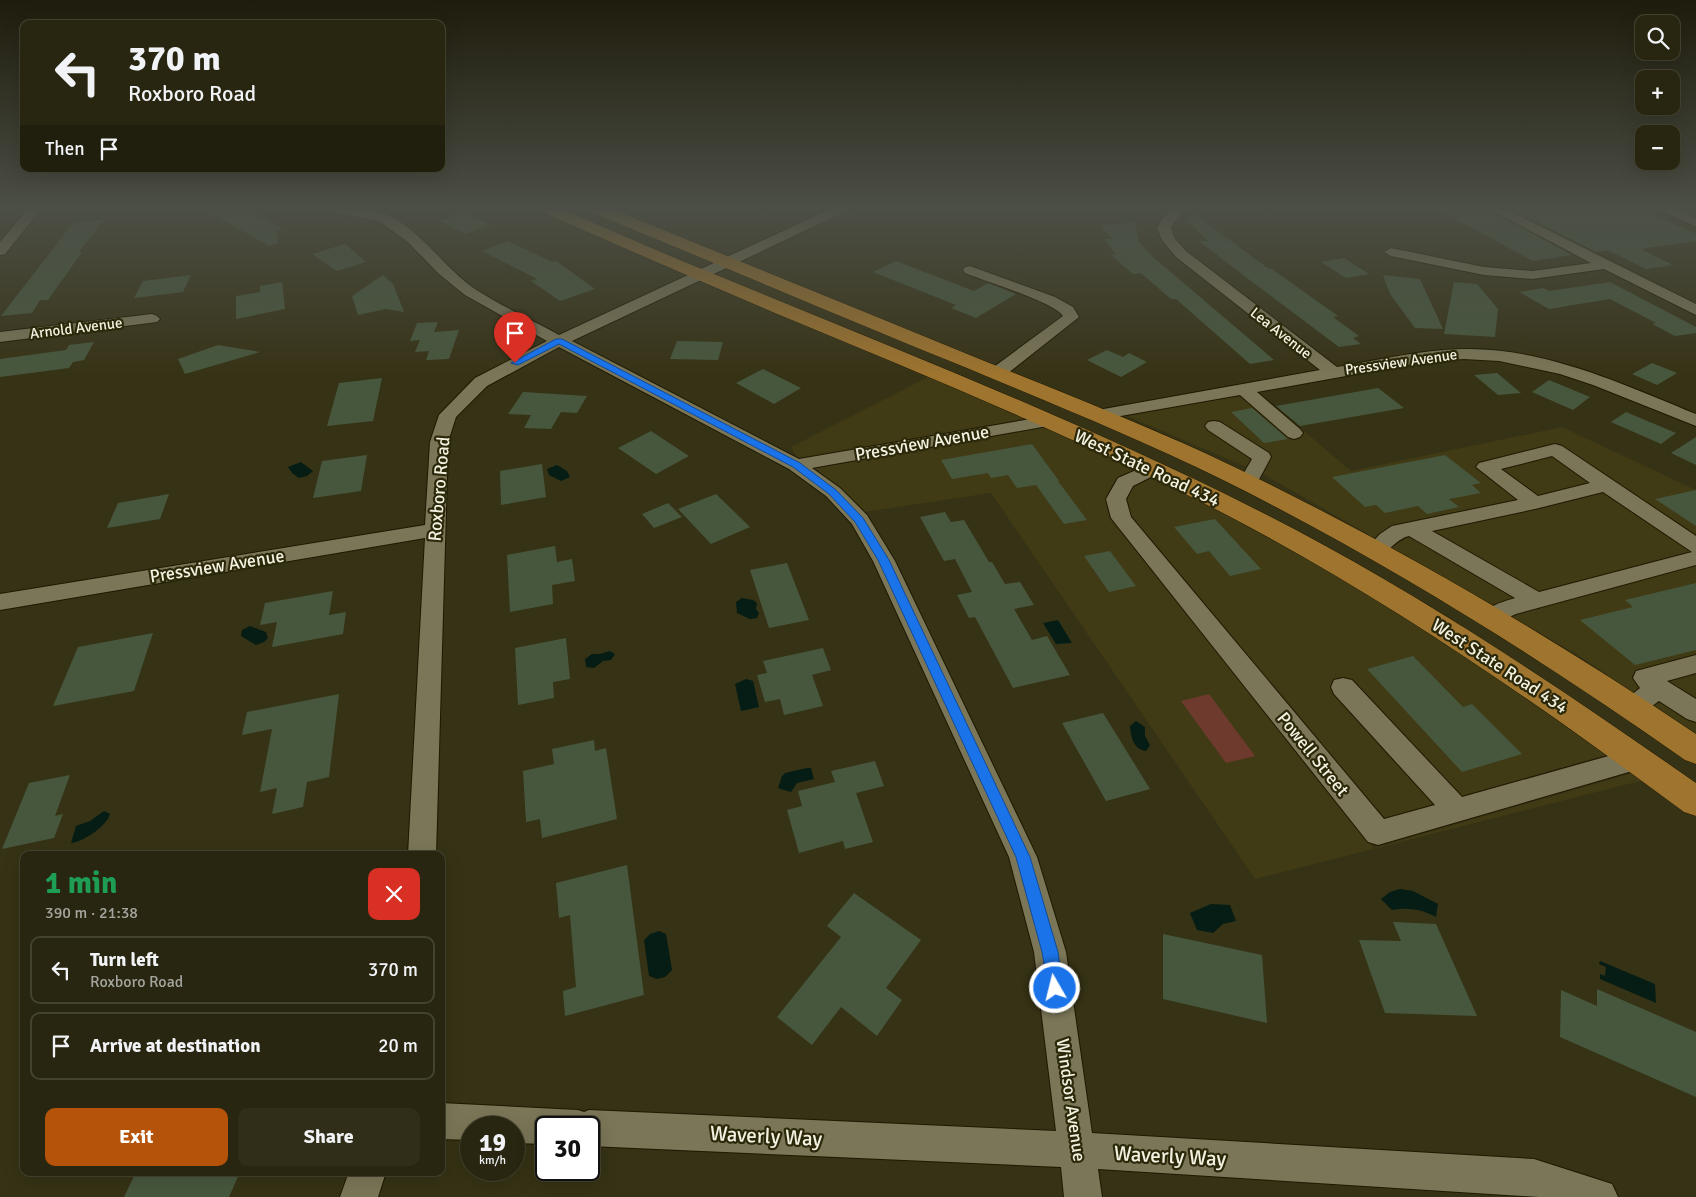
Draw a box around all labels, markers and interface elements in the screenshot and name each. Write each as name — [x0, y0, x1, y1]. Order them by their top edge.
map controls — [1635, 15, 1680, 170]
button: search — [1635, 15, 1680, 60]
text: 370 m — [128, 37, 221, 80]
icon: left — [45, 40, 110, 105]
button: + — [1635, 70, 1680, 115]
text: Roxboro Road — [128, 80, 256, 107]
button: − — [1635, 125, 1680, 170]
icon: arrive — [95, 135, 123, 163]
text: Then — [45, 137, 85, 161]
street label: Lea Avenue — [1247, 304, 1315, 362]
pin — [494, 312, 536, 363]
street label: Arnold Avenue — [29, 313, 123, 343]
icon: arrive — [501, 319, 529, 347]
street label: Pressview Avenue — [1344, 345, 1458, 379]
street label: Pressview Avenue — [853, 420, 991, 466]
street label: West State Road 434 — [1071, 425, 1223, 511]
street label: Roxboro Road — [423, 436, 455, 542]
street label: Pressview Avenue — [148, 545, 286, 587]
street label: West State Road 434 — [1428, 614, 1572, 718]
street label: Powell Street — [1272, 707, 1354, 801]
text: 1 min — [45, 865, 117, 902]
button: close — [368, 868, 420, 920]
text: 390 m · 21:38 — [45, 903, 138, 923]
text: Turn left — [90, 948, 159, 972]
icon: left — [47, 956, 75, 984]
text: 370 m — [368, 958, 418, 982]
position arrow — [1028, 961, 1080, 1013]
text: Roxboro Road — [90, 972, 183, 992]
icon: arrive — [47, 1032, 75, 1060]
text: Arrive at destination — [90, 1034, 261, 1058]
text: 20 m — [378, 1034, 418, 1058]
street label: Windsor Avenue — [1052, 1037, 1090, 1163]
button: Exit — [45, 1108, 228, 1166]
button: Share — [238, 1108, 420, 1166]
speed limit sign: 30 — [535, 1116, 600, 1181]
street label: Waverly Way — [709, 1120, 823, 1152]
text: 19 — [479, 1127, 506, 1158]
street label: Waverly Way — [1113, 1140, 1227, 1172]
text: km/h — [479, 1153, 506, 1168]

